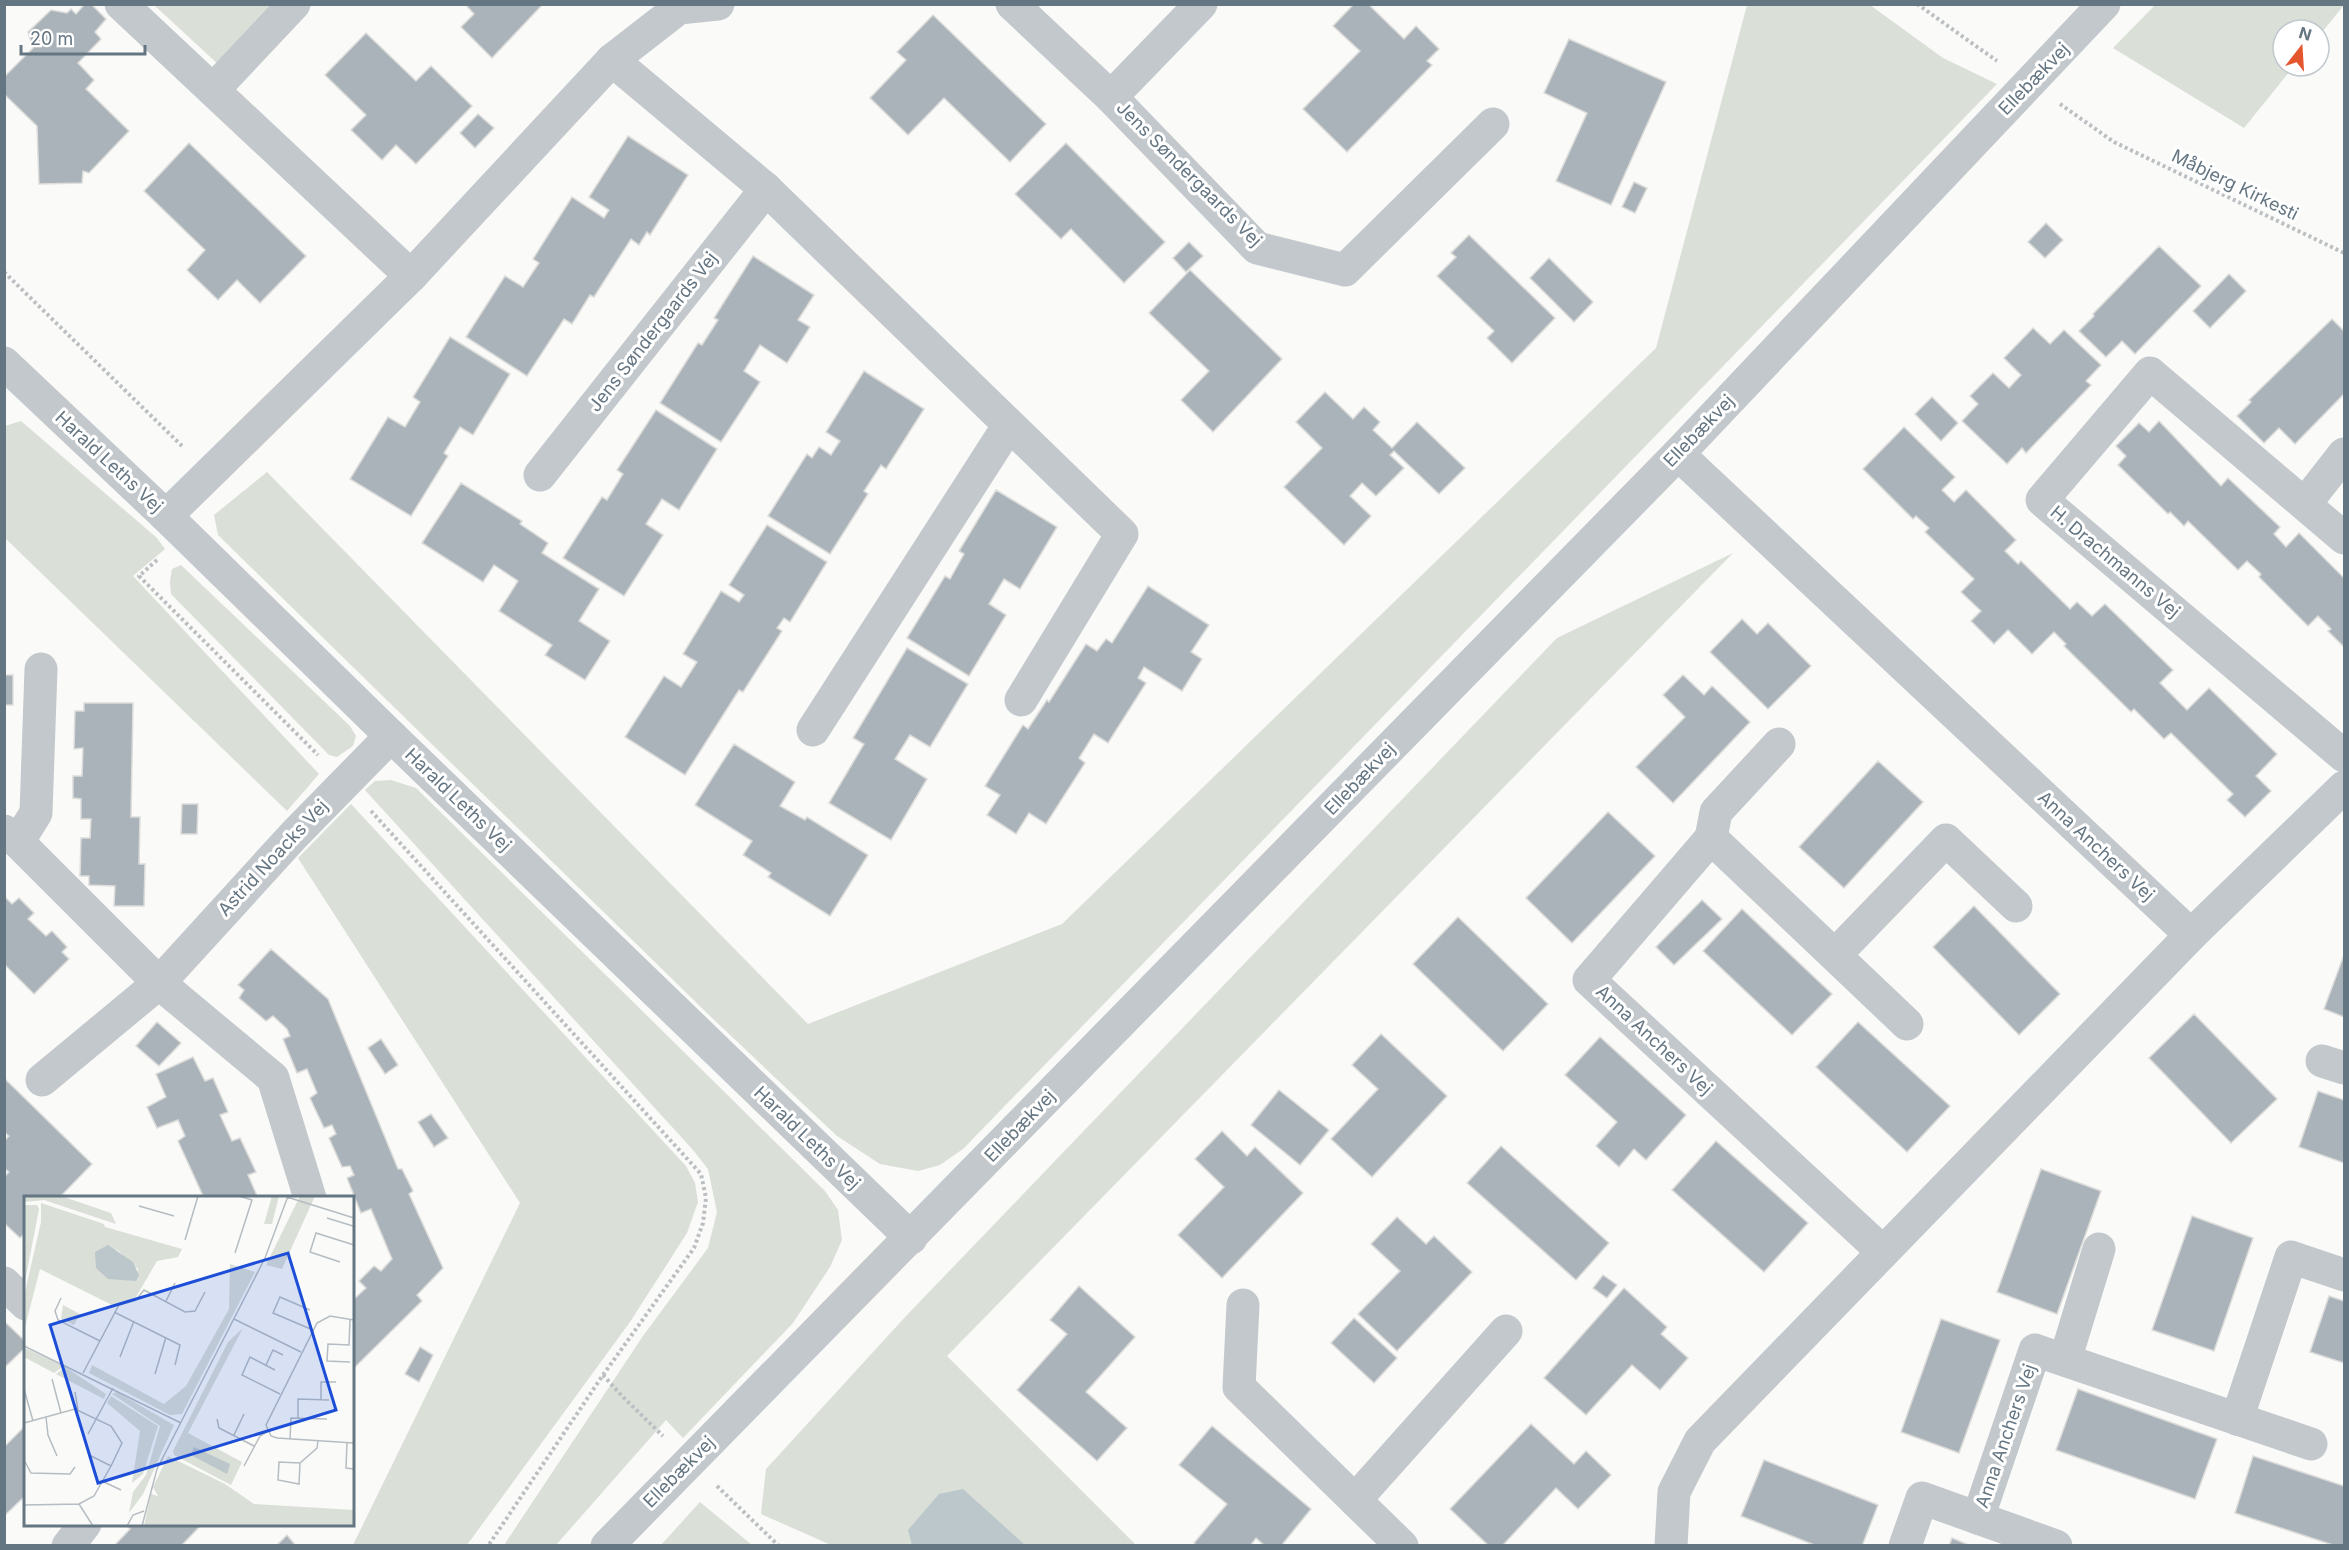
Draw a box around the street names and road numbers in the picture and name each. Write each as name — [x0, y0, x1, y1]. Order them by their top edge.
street label: Ellebækvej — [1994, 38, 2073, 119]
street label: Jens Søndergaards Vej — [1112, 97, 1266, 251]
street label: Måbjerg Kirkesti — [2168, 145, 2302, 224]
street label: Jens Søndergaards Vej — [584, 248, 721, 416]
street label: Ellebækvej — [1659, 390, 1738, 471]
street label: Harald Leths Vej — [51, 407, 167, 517]
street label: H. Drachmanns Vej — [2046, 501, 2184, 622]
street label: Ellebækvej — [1320, 738, 1399, 819]
street label: Harald Leths Vej — [401, 744, 516, 855]
street label: Anna Anchers Vej — [2034, 786, 2159, 905]
street label: Astrid Noacks Vej — [213, 795, 332, 920]
street label: Anna Anchers Vej — [1592, 980, 1717, 1099]
street label: Harald Leths Vej — [750, 1082, 865, 1193]
street label: Ellebækvej — [980, 1085, 1059, 1166]
street label: Anna Anchers Vej — [1971, 1361, 2040, 1511]
street label: Ellebækvej — [639, 1432, 719, 1512]

